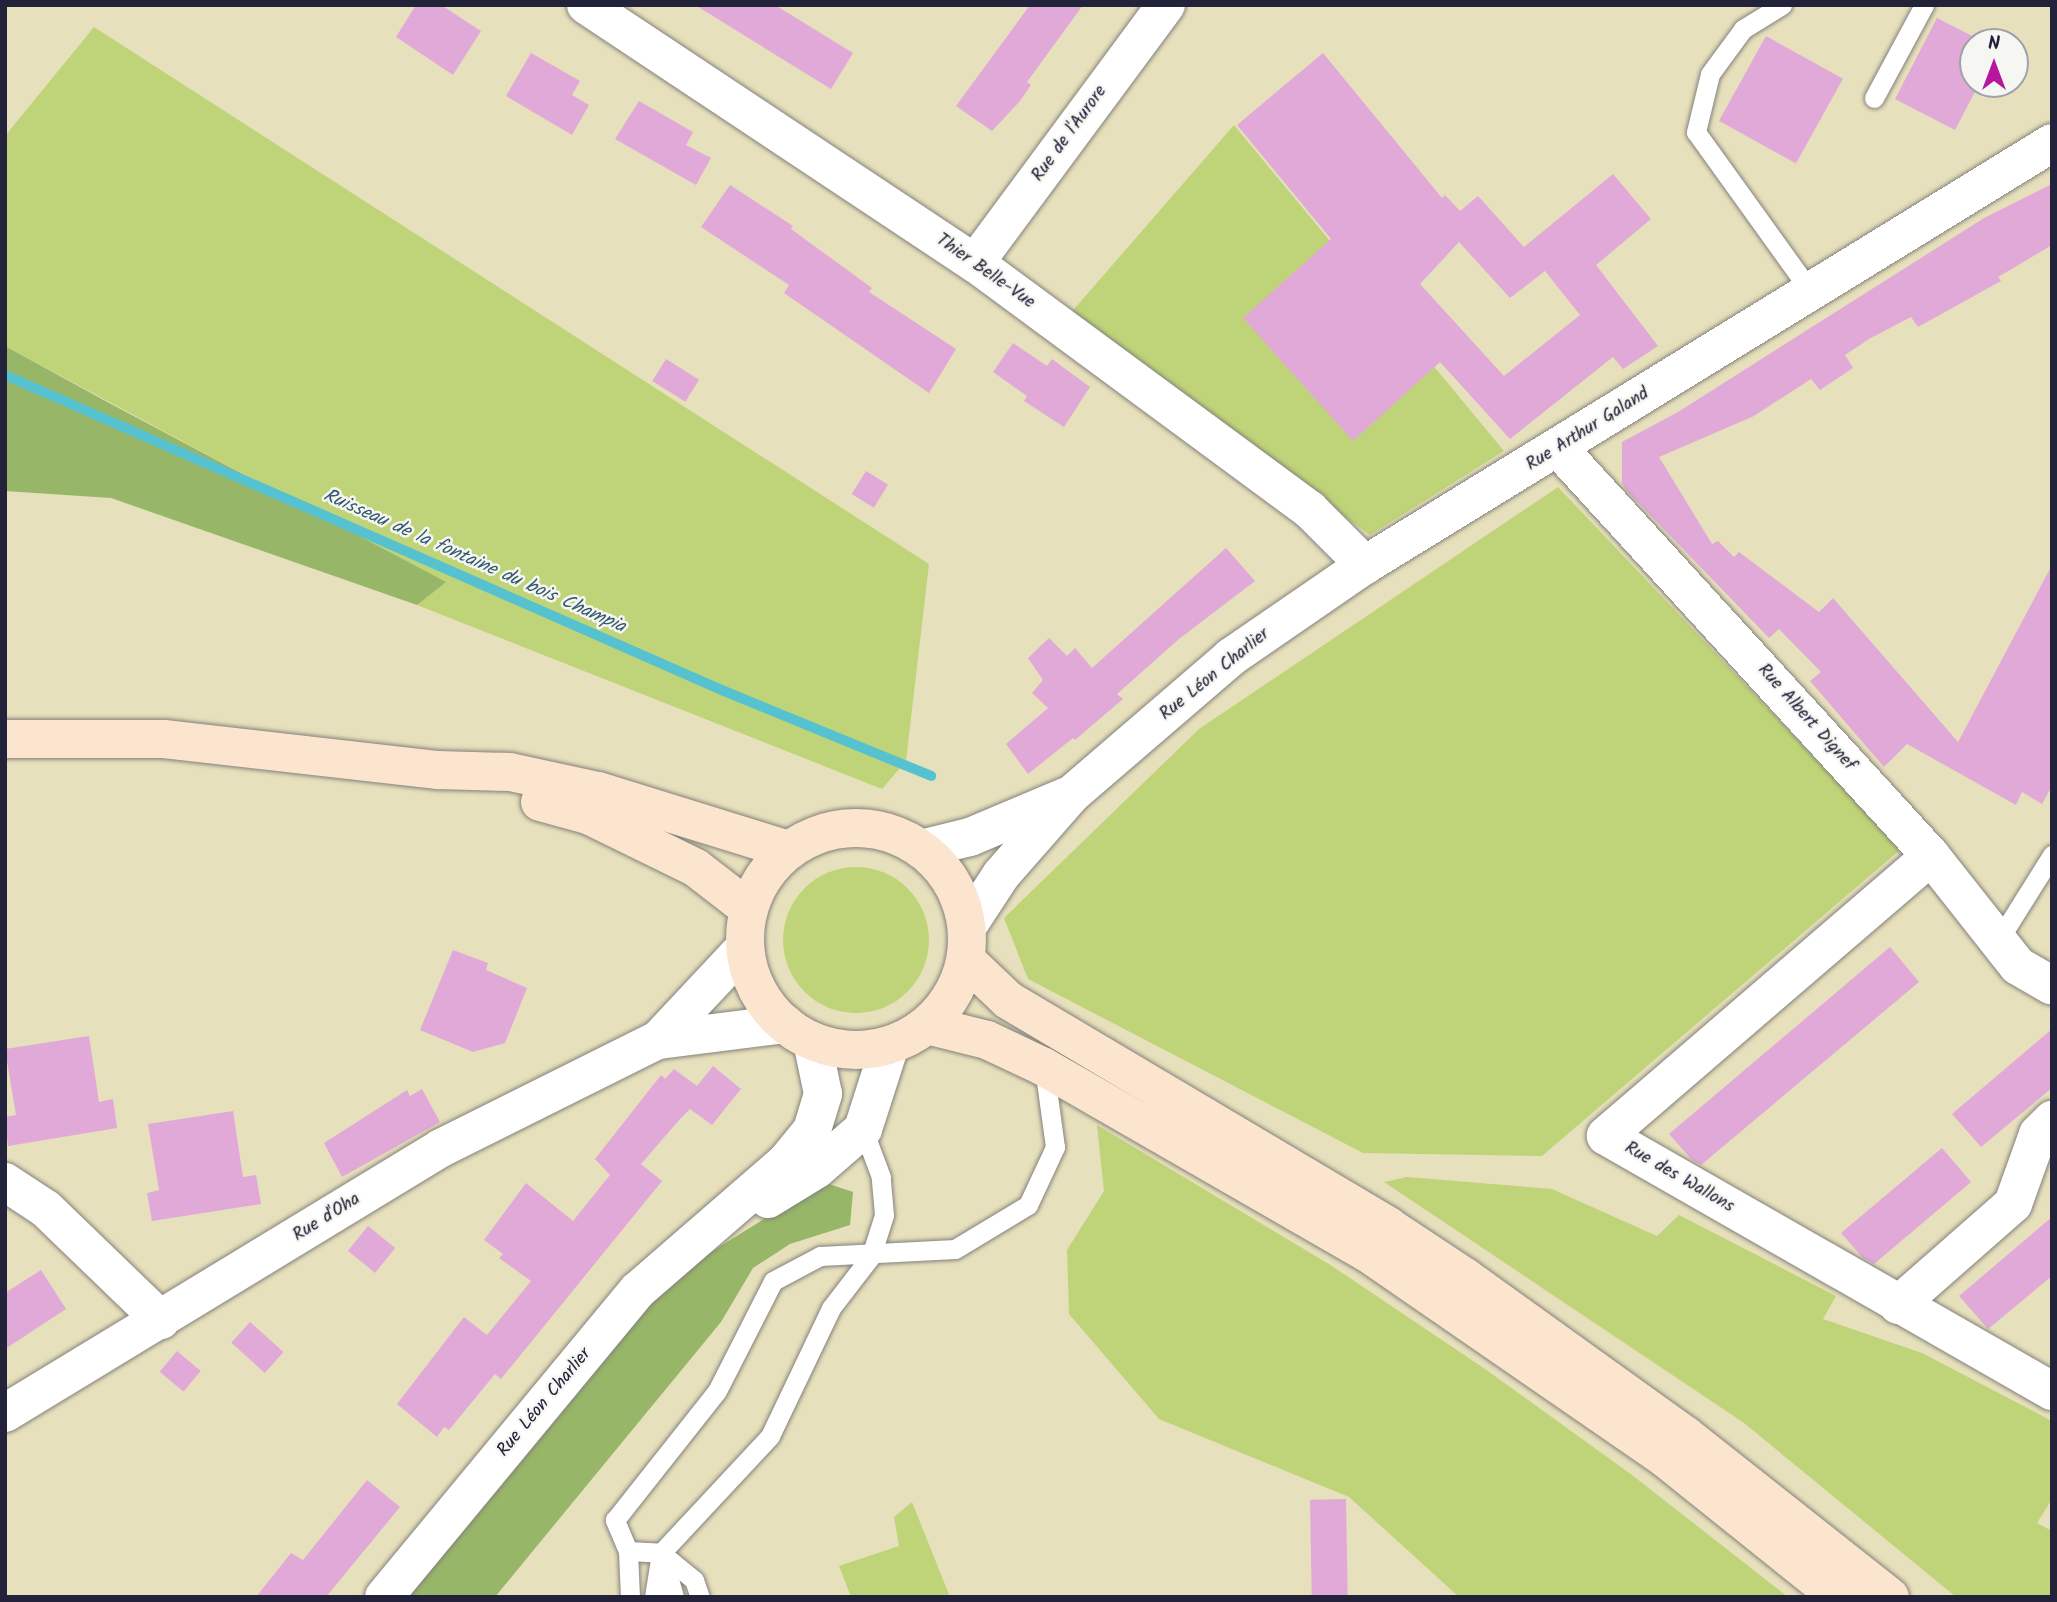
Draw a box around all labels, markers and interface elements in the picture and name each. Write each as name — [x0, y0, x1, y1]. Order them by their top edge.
north arrow — [1959, 28, 2029, 98]
text: N — [1988, 29, 2000, 59]
street label: Rue de l'Aurore — [1028, 82, 1112, 186]
street label: Thier Belle-Vue — [931, 230, 1039, 314]
street label: Rue Arthur Galand — [1523, 384, 1653, 476]
water label: Ruisseau de la fontaine du bois Champia — [319, 485, 629, 639]
street label: Rue Léon Charlier — [1156, 624, 1274, 726]
street label: Rue Albert Dignef — [1752, 660, 1860, 776]
street label: Rue des Wallons — [1620, 1138, 1738, 1218]
street label: Rue d'Oha — [289, 1189, 365, 1247]
street label: Rue Léon Charlier — [493, 1344, 597, 1462]

